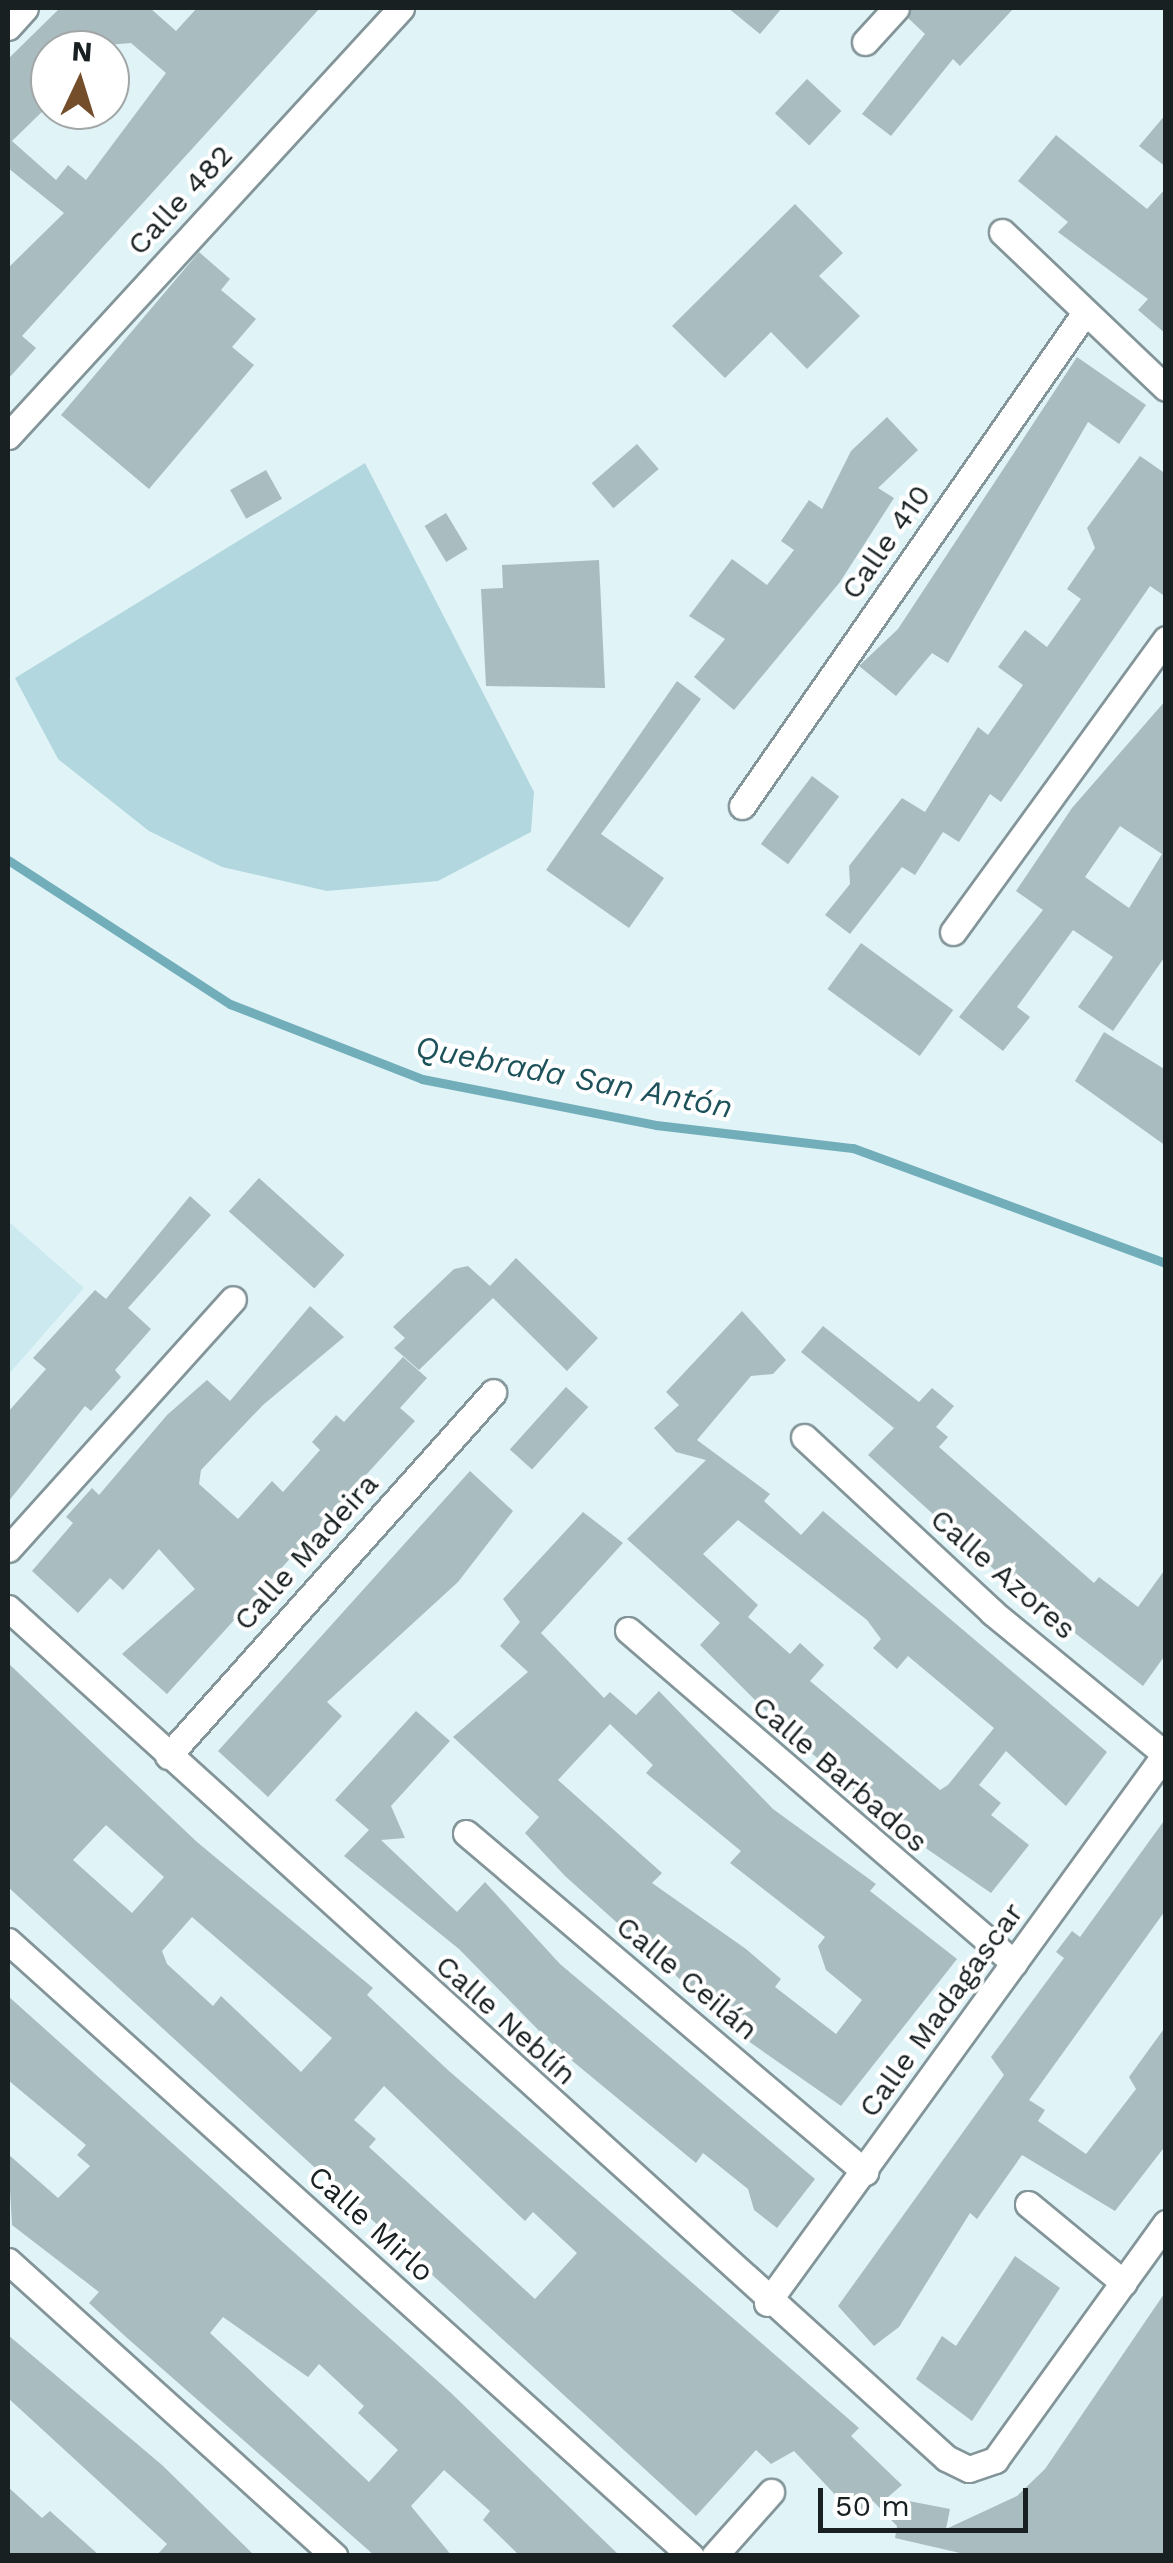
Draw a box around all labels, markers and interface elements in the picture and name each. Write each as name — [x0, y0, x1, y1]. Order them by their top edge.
north arrow — [30, 30, 130, 130]
text: N — [70, 34, 93, 69]
street label: Calle 482 — [120, 137, 240, 263]
street label: Calle 410 — [833, 478, 939, 606]
water label: Quebrada San Antón — [412, 1027, 736, 1127]
street label: Calle Madeira — [226, 1466, 386, 1638]
street label: Calle Azores — [923, 1501, 1083, 1647]
street label: Calle Barbados — [745, 1688, 935, 1860]
street label: Calle Madagascar — [851, 1896, 1031, 2124]
street label: Calle Ceilán — [609, 1908, 765, 2048]
street label: Calle Neblín — [428, 1947, 584, 2093]
street label: Calle Mirlo — [301, 2158, 441, 2290]
scale bar — [823, 2468, 1033, 2530]
text: 50 m — [835, 2488, 910, 2523]

